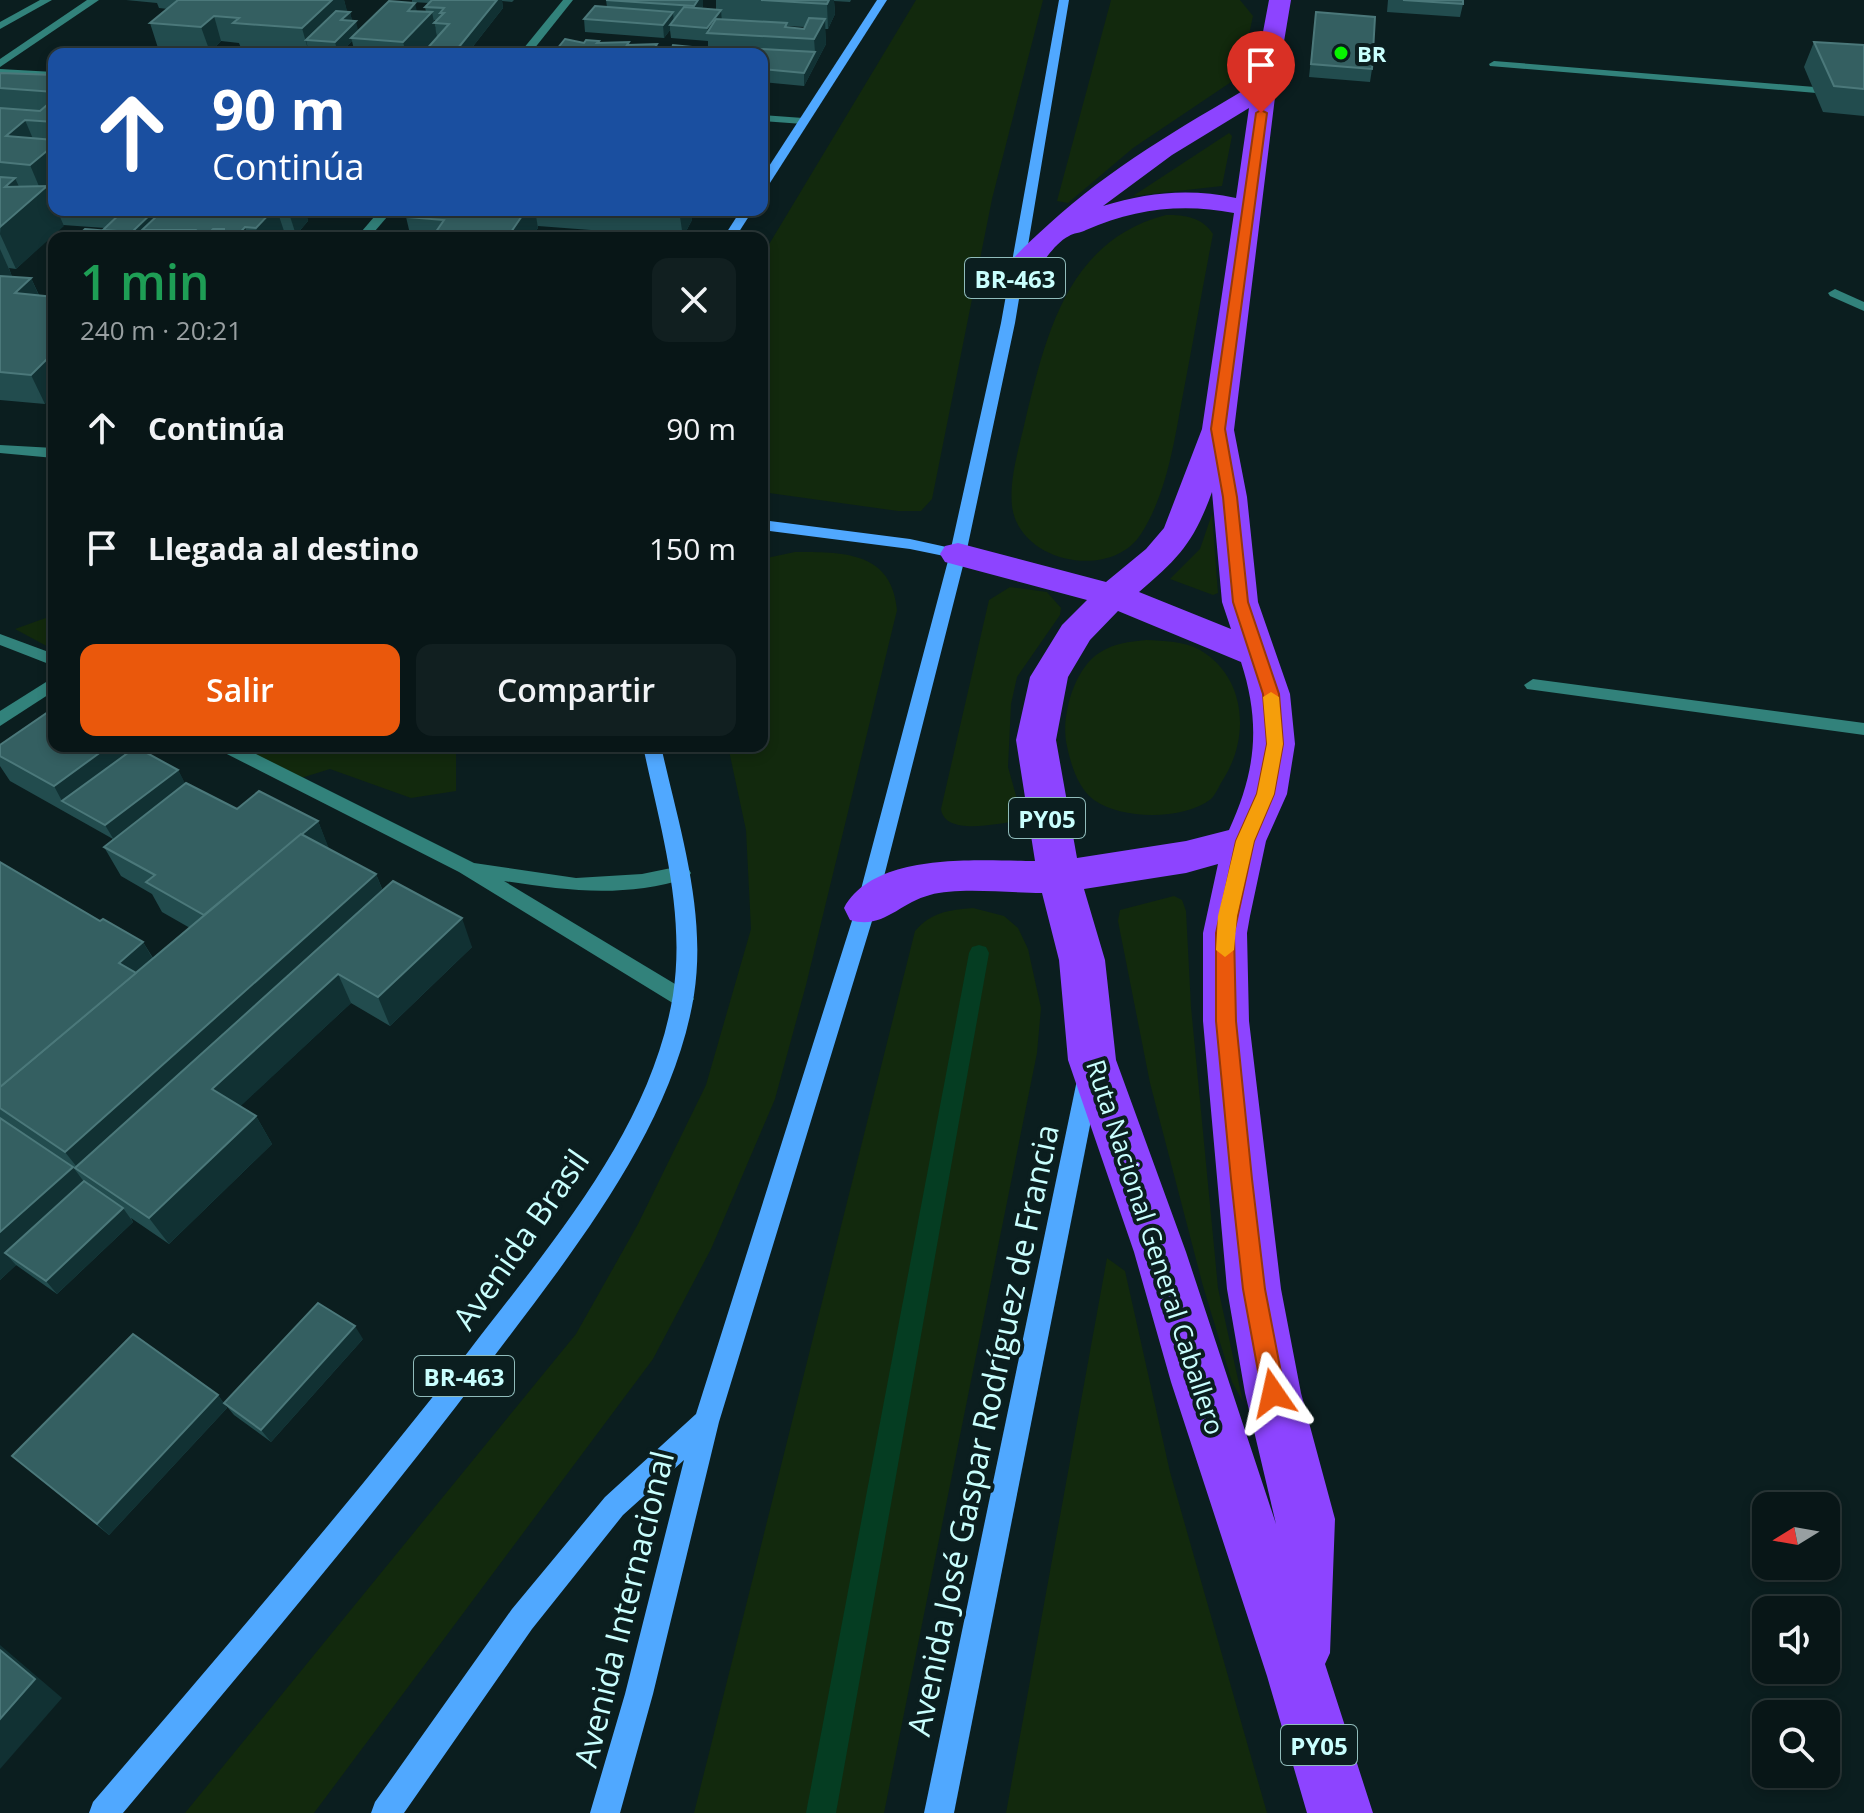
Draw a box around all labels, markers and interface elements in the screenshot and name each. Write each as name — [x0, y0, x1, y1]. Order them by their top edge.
pin — [1227, 31, 1295, 113]
place label: BR — [1357, 38, 1387, 68]
icon: arrive — [1239, 43, 1283, 87]
marker: BR — [1332, 44, 1350, 62]
text: 90 m — [212, 70, 346, 146]
icon: ahead — [80, 80, 184, 184]
text: Continúa — [212, 142, 365, 191]
text: 1 min — [80, 249, 210, 314]
button: close — [652, 258, 736, 342]
road number: BR-463 — [965, 258, 1065, 298]
text: 240 m · 20:21 — [80, 312, 242, 348]
icon: ahead — [80, 406, 124, 450]
text: Continúa — [148, 408, 285, 449]
text: 90 m — [666, 408, 736, 449]
icon: arrive — [80, 526, 124, 570]
text: Llegada al destino — [148, 528, 419, 569]
text: 150 m — [649, 528, 736, 569]
button: Salir — [80, 644, 400, 736]
button: Compartir — [416, 644, 736, 736]
road number: PY05 — [1009, 798, 1085, 838]
street label: Ruta Nacional General Caballero — [1078, 1055, 1234, 1439]
street label: Avenida José Gaspar Rodríguez de Francia — [896, 1120, 1068, 1740]
street label: Avenida Brasil — [442, 1140, 598, 1338]
position arrow — [1231, 1351, 1315, 1435]
road number: BR-463 — [414, 1356, 514, 1396]
street label: Avenida Internacional — [563, 1447, 683, 1771]
north arrow — [1752, 1492, 1840, 1580]
map controls — [1752, 1492, 1840, 1788]
button: sound — [1752, 1596, 1840, 1684]
button: search — [1752, 1700, 1840, 1788]
road number: PY05 — [1281, 1725, 1357, 1765]

